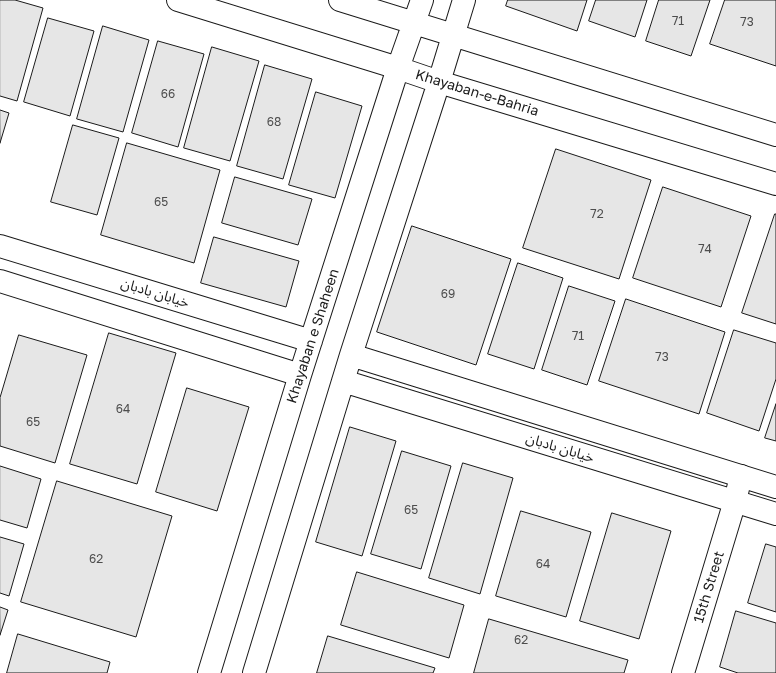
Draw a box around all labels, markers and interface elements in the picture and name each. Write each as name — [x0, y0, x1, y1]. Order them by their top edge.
house number: 71 — [672, 14, 684, 28]
house number: 73 — [740, 15, 754, 29]
street label: Khayaban-e-Bahria — [413, 66, 541, 120]
house number: 66 — [161, 87, 175, 101]
house number: 68 — [267, 115, 281, 129]
house number: 65 — [154, 195, 168, 209]
house number: 72 — [590, 207, 604, 221]
house number: 74 — [698, 242, 712, 256]
street label: Khayaban e Shaheen — [283, 267, 343, 405]
street label: خیابان بادبان — [119, 275, 191, 311]
house number: 69 — [441, 287, 455, 301]
house number: 71 — [572, 329, 584, 343]
house number: 73 — [655, 350, 669, 364]
house number: 64 — [116, 402, 130, 416]
house number: 65 — [26, 415, 40, 429]
street label: خیابان بادبان — [524, 430, 596, 466]
house number: 65 — [404, 503, 418, 517]
street label: 15th Street — [690, 549, 728, 625]
house number: 62 — [89, 552, 103, 566]
house number: 64 — [536, 557, 550, 571]
house number: 62 — [514, 633, 528, 647]

